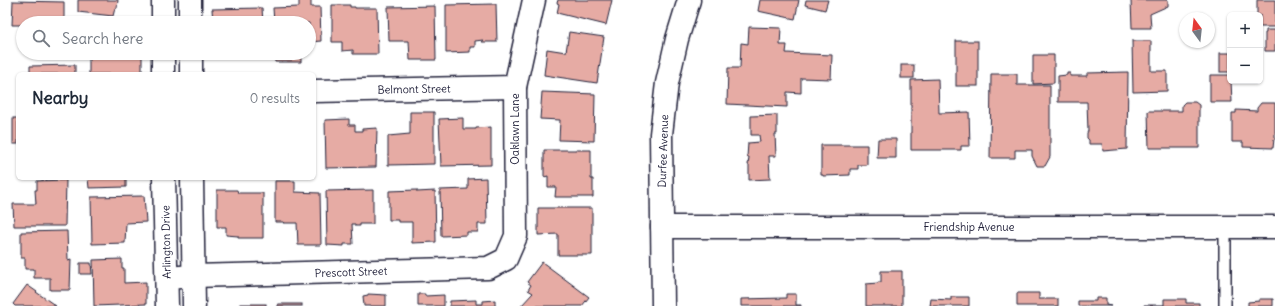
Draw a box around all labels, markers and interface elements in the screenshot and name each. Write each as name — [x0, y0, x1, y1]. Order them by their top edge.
north arrow — [1179, 12, 1215, 48]
map controls — [1227, 12, 1263, 84]
button: + — [1227, 12, 1263, 48]
search box — [16, 16, 316, 60]
icon: search — [30, 27, 52, 49]
text: Search here — [62, 29, 143, 48]
button: − — [1227, 48, 1263, 84]
street label: Belmont Street — [377, 81, 451, 97]
text: Nearby — [32, 87, 88, 109]
text: 0 results — [250, 90, 300, 107]
street label: Oaklawn Lane — [508, 93, 522, 165]
street label: Durfee Avenue — [655, 114, 671, 188]
street label: Arlington Drive — [158, 205, 174, 279]
street label: Friendship Avenue — [923, 220, 1015, 234]
street label: Prescott Street — [314, 264, 388, 280]

